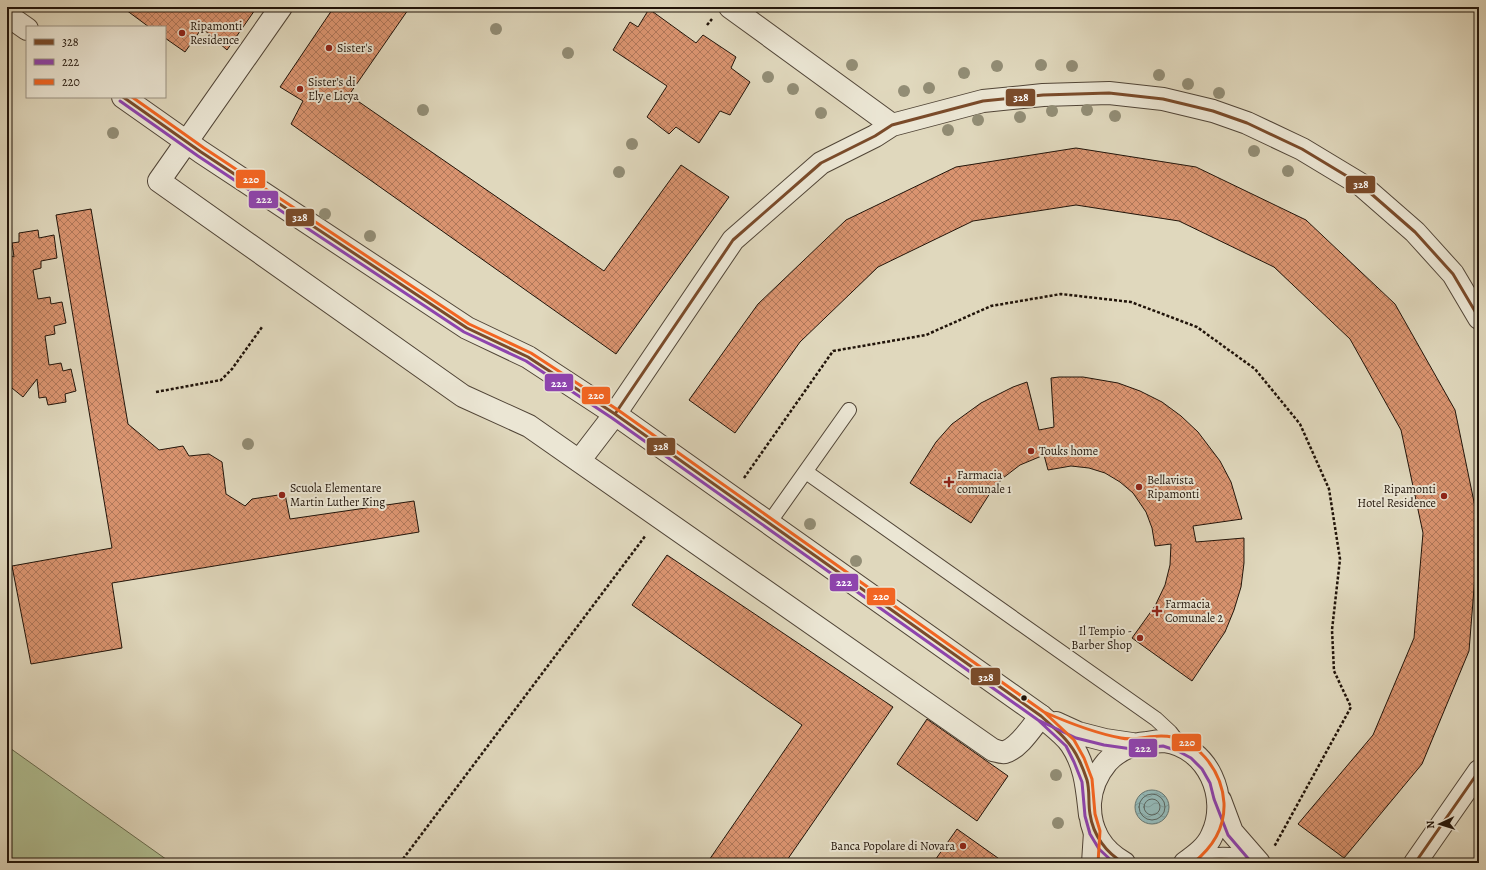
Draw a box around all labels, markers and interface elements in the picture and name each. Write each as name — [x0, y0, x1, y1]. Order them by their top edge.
place label: Ripamonti Residence — [190, 18, 242, 48]
legend — [26, 26, 166, 98]
marker: Ripamonti Residence — [177, 28, 187, 38]
text: 328 — [62, 34, 79, 50]
place label: Sister's — [337, 40, 372, 56]
marker: Sister's — [324, 43, 334, 53]
text: 222 — [62, 54, 79, 70]
text: 220 — [62, 74, 80, 90]
place label: Sister’s di Ely e Licya — [308, 74, 359, 104]
marker: Sister’s di Ely e Licya — [295, 84, 305, 94]
line badge: 328 — [1005, 88, 1036, 107]
text: 328 — [1013, 90, 1029, 105]
line badge: 220 — [235, 169, 266, 189]
text: 220 — [243, 172, 260, 187]
line badge: 328 — [1345, 175, 1376, 194]
text: 328 — [1353, 177, 1369, 192]
line badge: 222 — [248, 190, 279, 209]
text: 222 — [256, 192, 273, 207]
line badge: 328 — [285, 208, 315, 227]
text: 328 — [292, 210, 308, 225]
line badge: 222 — [544, 373, 574, 392]
text: 222 — [551, 376, 568, 391]
line badge: 220 — [581, 386, 611, 405]
text: 220 — [588, 388, 605, 403]
line badge: 328 — [646, 437, 676, 456]
text: 328 — [653, 439, 669, 454]
place label: Touks home — [1039, 443, 1098, 459]
marker: Touks home — [1026, 446, 1036, 456]
place label: Farmacia comunale 1 — [957, 467, 1011, 497]
place label: Bellavista Ripamonti — [1147, 472, 1199, 502]
marker: Farmacia comunale 1 — [944, 477, 954, 487]
place label: Scuola Elementare Martin Luther King — [290, 480, 385, 510]
place label: Ripamonti Hotel Residence — [1357, 481, 1436, 511]
marker: Bellavista Ripamonti — [1134, 482, 1144, 492]
marker: Scuola Elementare Martin Luther King — [277, 490, 287, 500]
marker: Ripamonti Hotel Residence — [1439, 491, 1449, 501]
line badge: 222 — [829, 573, 859, 592]
text: 222 — [836, 575, 853, 590]
line badge: 220 — [866, 587, 896, 606]
text: 220 — [873, 589, 890, 604]
place label: Farmacia Comunale 2 — [1165, 596, 1224, 626]
marker: Farmacia Comunale 2 — [1152, 606, 1162, 616]
place label: Il Tempio - Barber Shop — [1071, 623, 1132, 653]
marker: Il Tempio - Barber Shop — [1135, 633, 1145, 643]
line badge: 328 — [970, 667, 1001, 686]
text: 328 — [978, 670, 994, 685]
unlabelled marker — [1019, 693, 1029, 703]
line badge: 220 — [1171, 733, 1202, 752]
text: 220 — [1179, 735, 1196, 750]
line badge: 222 — [1128, 738, 1158, 758]
text: 222 — [1135, 741, 1152, 756]
north arrow — [1420, 804, 1460, 844]
text: N — [1423, 820, 1438, 829]
place label: Banca Popolare di Novara — [830, 838, 955, 854]
marker: Banca Popolare di Novara — [958, 841, 968, 851]

